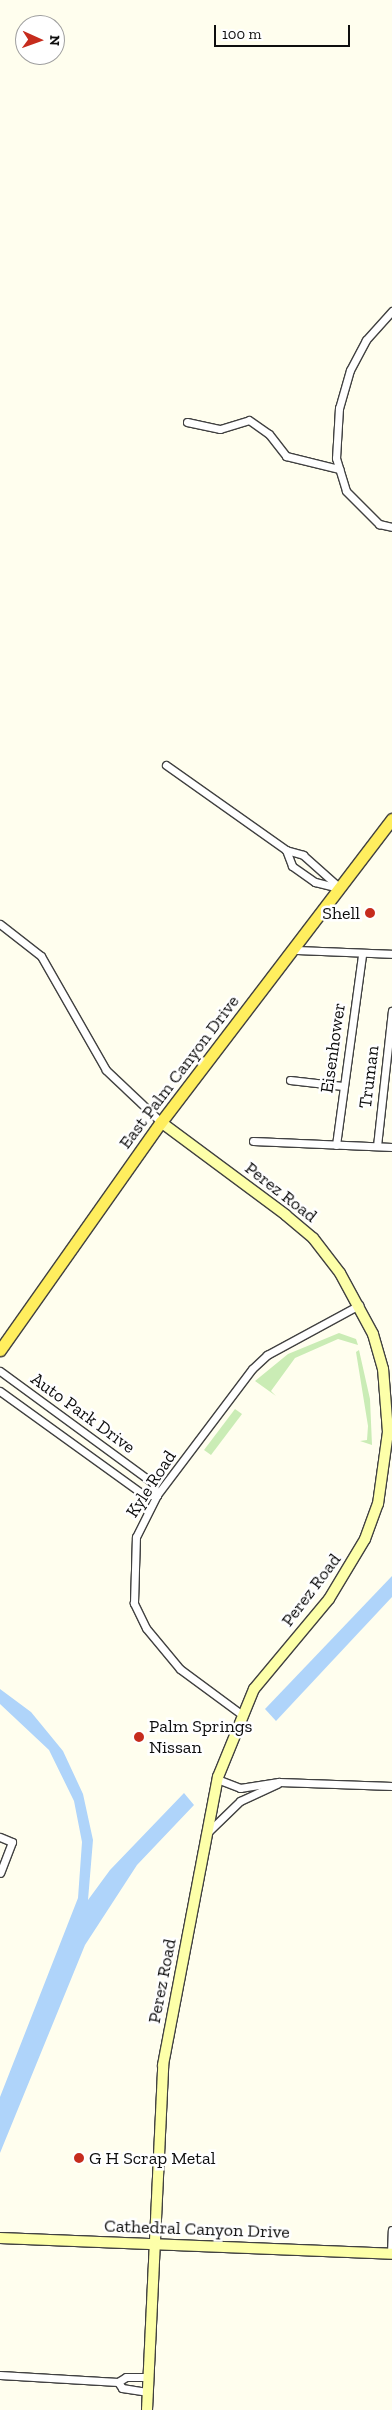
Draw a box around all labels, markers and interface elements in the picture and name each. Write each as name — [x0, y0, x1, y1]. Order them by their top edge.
north arrow — [15, 15, 65, 65]
scale bar — [217, 15, 353, 47]
text: 100 m — [222, 25, 261, 43]
text: N — [46, 35, 63, 46]
place label: Shell — [322, 902, 360, 924]
marker: Shell — [364, 907, 376, 919]
street label: East Palm Canyon Drive — [114, 991, 244, 1153]
street label: Eisenhower — [316, 1001, 350, 1095]
street label: Truman — [354, 1044, 384, 1110]
street label: Perez Road — [241, 1157, 321, 1227]
street label: Auto Park Drive — [27, 1368, 139, 1458]
street label: Kyle Road — [121, 1446, 181, 1522]
street label: Perez Road — [277, 1549, 345, 1631]
place label: Palm Springs Nissan — [149, 1716, 252, 1758]
marker: Palm Springs Nissan — [133, 1731, 145, 1743]
street label: Perez Road — [143, 1937, 181, 2025]
place label: G H Scrap Metal — [89, 2147, 215, 2169]
marker: G H Scrap Metal — [73, 2152, 85, 2164]
street label: Cathedral Canyon Drive — [104, 2215, 290, 2243]

